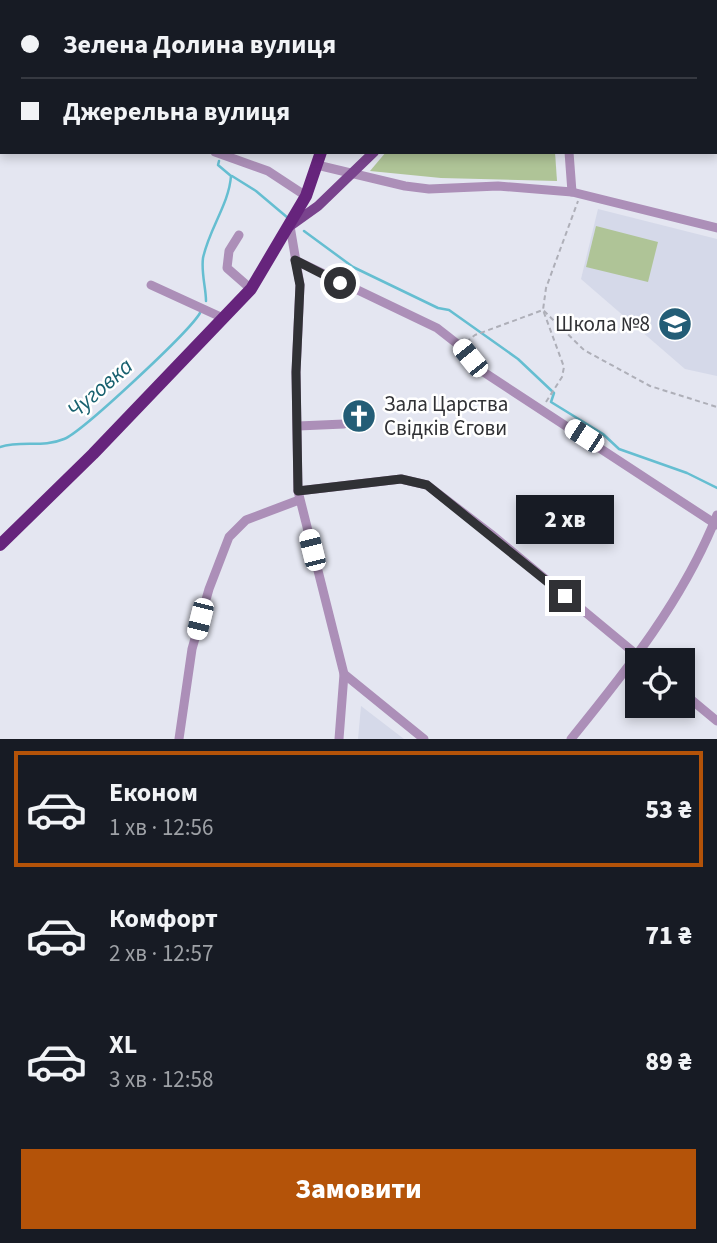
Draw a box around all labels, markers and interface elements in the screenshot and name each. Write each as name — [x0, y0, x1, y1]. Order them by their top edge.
text: Зелена Долина вулиця — [63, 26, 336, 63]
text: Джерельна вулиця — [63, 93, 290, 130]
route start — [324, 267, 356, 299]
school or university icon: Школа №8 — [656, 305, 694, 343]
place label: Школа №8 — [555, 309, 650, 339]
car — [449, 335, 492, 381]
water label: Чуговка — [60, 350, 140, 426]
place label: Зала Царства Свідків Єгови — [384, 389, 508, 443]
church icon: Зала Царства Свідків Єгови — [340, 397, 378, 435]
car — [561, 416, 608, 456]
callout: 2 хв — [516, 494, 614, 544]
text: 2 хв — [544, 503, 586, 536]
car — [297, 527, 328, 573]
route end — [549, 580, 581, 612]
car — [185, 596, 216, 642]
map controls — [625, 648, 695, 718]
button: locate — [625, 648, 695, 718]
text: Економ — [109, 774, 198, 811]
icon: car — [25, 778, 88, 841]
text: 53 ₴ — [645, 791, 692, 828]
text: 1 хв · 12:56 — [109, 811, 213, 844]
text: Комфорт — [109, 900, 218, 937]
icon: car — [25, 904, 88, 967]
text: 71 ₴ — [645, 917, 692, 954]
text: 2 хв · 12:57 — [109, 937, 213, 970]
text: XL — [109, 1026, 137, 1063]
icon: car — [25, 1030, 88, 1093]
text: 89 ₴ — [645, 1043, 692, 1080]
text: 3 хв · 12:58 — [109, 1063, 213, 1096]
button: Замовити — [21, 1149, 696, 1229]

